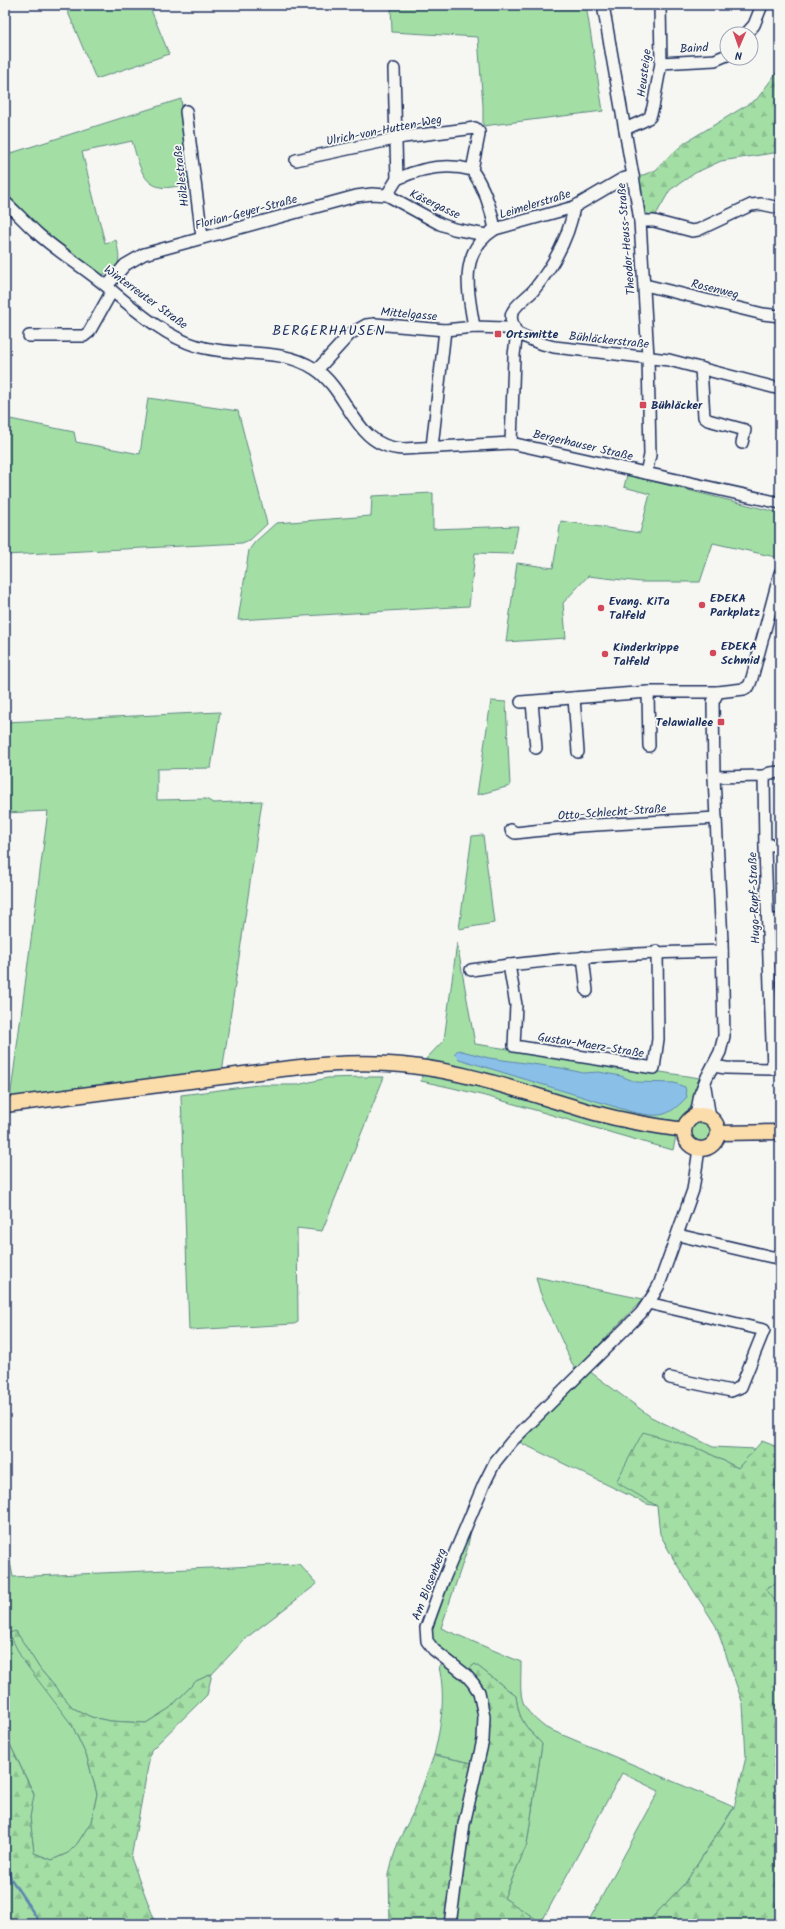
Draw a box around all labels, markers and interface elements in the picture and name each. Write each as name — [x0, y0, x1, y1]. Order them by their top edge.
north arrow — [719, 26, 759, 66]
street label: Baind — [679, 38, 710, 59]
text: N — [735, 46, 742, 64]
street label: Heusteige — [632, 47, 657, 98]
street label: Ulrich-von-Hutten-Weg — [325, 110, 444, 151]
street label: Hölzlestraße — [168, 144, 195, 208]
street label: Theodor-Heuss-Straße — [612, 181, 641, 296]
street label: Käsergasse — [406, 184, 464, 225]
street label: Leimelerstraße — [497, 184, 574, 224]
street label: Florian-Geyer-Straße — [193, 190, 300, 235]
street label: Winterreuter Straße — [100, 260, 192, 335]
street label: Rosenweg — [689, 274, 741, 305]
street label: Mittelgasse — [380, 303, 439, 326]
district label: BERGERHAUSEN — [272, 320, 386, 342]
place label: Ortsmitte — [506, 325, 559, 344]
street label: Bühläckerstraße — [568, 327, 651, 354]
marker: Ortsmitte — [493, 329, 503, 339]
place label: Bühläcker — [651, 396, 703, 415]
marker: Bühläcker — [638, 400, 648, 410]
street label: Bergerhauser Straße — [531, 425, 635, 466]
place label: EDEKA Parkplatz — [710, 589, 760, 622]
place label: Evang. KiTa Talfeld — [609, 592, 670, 625]
marker: EDEKA Parkplatz — [697, 600, 707, 610]
marker: Evang. KiTa Talfeld — [596, 603, 606, 613]
place label: EDEKA Schmid — [721, 637, 760, 670]
place label: Kinderkrippe Talfeld — [613, 638, 679, 671]
marker: EDEKA Schmid — [708, 648, 718, 658]
marker: Kinderkrippe Talfeld — [600, 649, 610, 659]
place label: Telawiallee — [655, 713, 713, 732]
marker: Telawiallee — [716, 717, 726, 727]
street label: Otto-Schlecht-Straße — [557, 799, 668, 826]
street label: Hugo-Rupf-Straße — [743, 851, 766, 944]
street label: Gustav-Maerz-Straße — [536, 1028, 646, 1063]
street label: Am Blosenberg — [407, 1545, 452, 1623]

